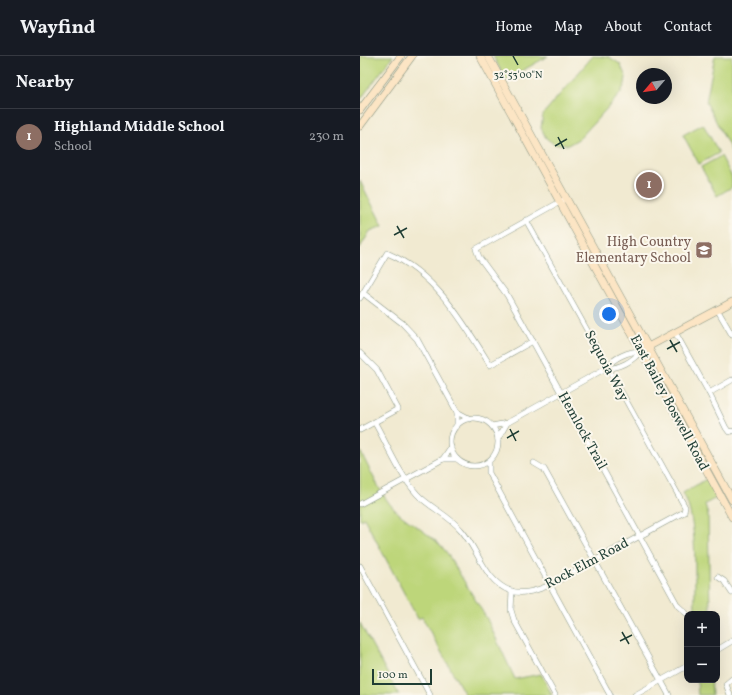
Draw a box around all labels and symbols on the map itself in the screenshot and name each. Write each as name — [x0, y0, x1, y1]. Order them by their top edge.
text: 32°53'00"N — [494, 68, 543, 82]
north arrow — [636, 68, 672, 104]
pin: 1 — [636, 170, 662, 200]
place label: High Country Elementary School — [576, 233, 691, 268]
school or university icon: High Country Elementary School — [694, 240, 714, 260]
your location — [599, 304, 619, 324]
street label: Sequoia Way — [579, 327, 633, 405]
street label: East Bailey Boswell Road — [625, 332, 713, 474]
street label: Hemlock Trail — [553, 389, 611, 473]
street label: Rock Elm Road — [542, 534, 632, 594]
scale bar — [372, 667, 432, 686]

